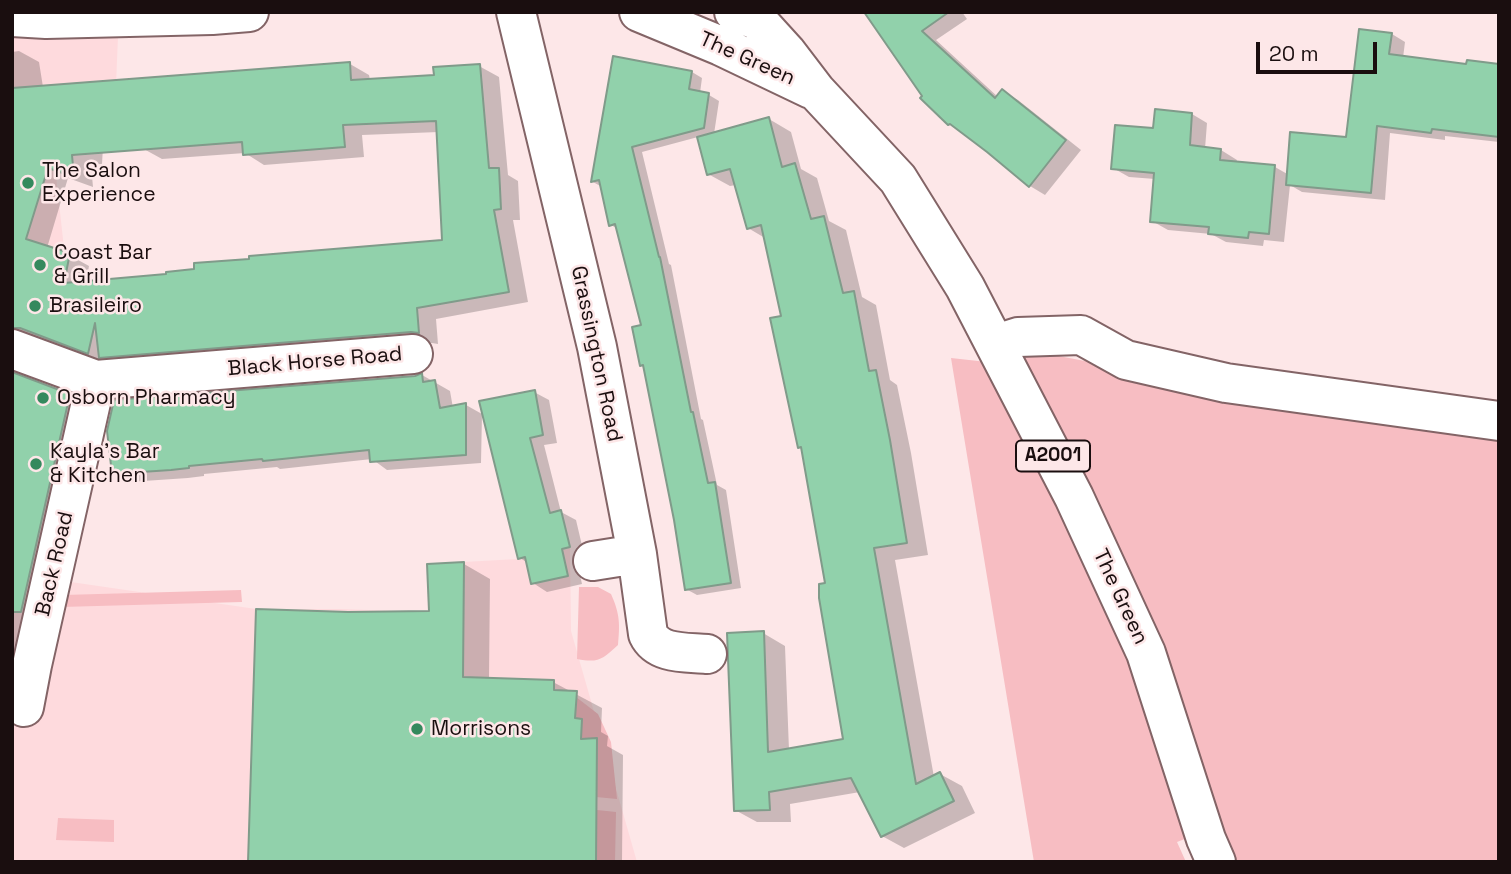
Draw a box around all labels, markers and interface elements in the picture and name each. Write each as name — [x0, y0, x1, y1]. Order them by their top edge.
street label: The Green — [695, 27, 799, 91]
scale bar — [1259, 28, 1380, 72]
text: 20 m — [1269, 40, 1319, 67]
place label: The Salon Experience — [42, 158, 156, 208]
marker: The Salon Experience — [20, 175, 36, 191]
place label: Coast Bar & Grill — [54, 240, 152, 290]
marker: Coast Bar & Grill — [32, 257, 48, 273]
street label: Grassington Road — [565, 264, 627, 444]
place label: Brasileiro — [49, 293, 142, 319]
marker: Brasileiro — [27, 298, 43, 314]
street label: Black Horse Road — [227, 342, 403, 382]
place label: Osborn Pharmacy — [57, 385, 236, 411]
marker: Osborn Pharmacy — [35, 390, 51, 406]
place label: Kayla's Bar & Kitchen — [50, 439, 160, 489]
road number: A2001 — [1016, 440, 1090, 471]
marker: Kayla's Bar & Kitchen — [28, 456, 44, 472]
street label: Back Road — [31, 509, 79, 619]
street label: The Green — [1087, 545, 1153, 649]
place label: Morrisons — [431, 716, 531, 742]
marker: Morrisons — [409, 721, 425, 737]

